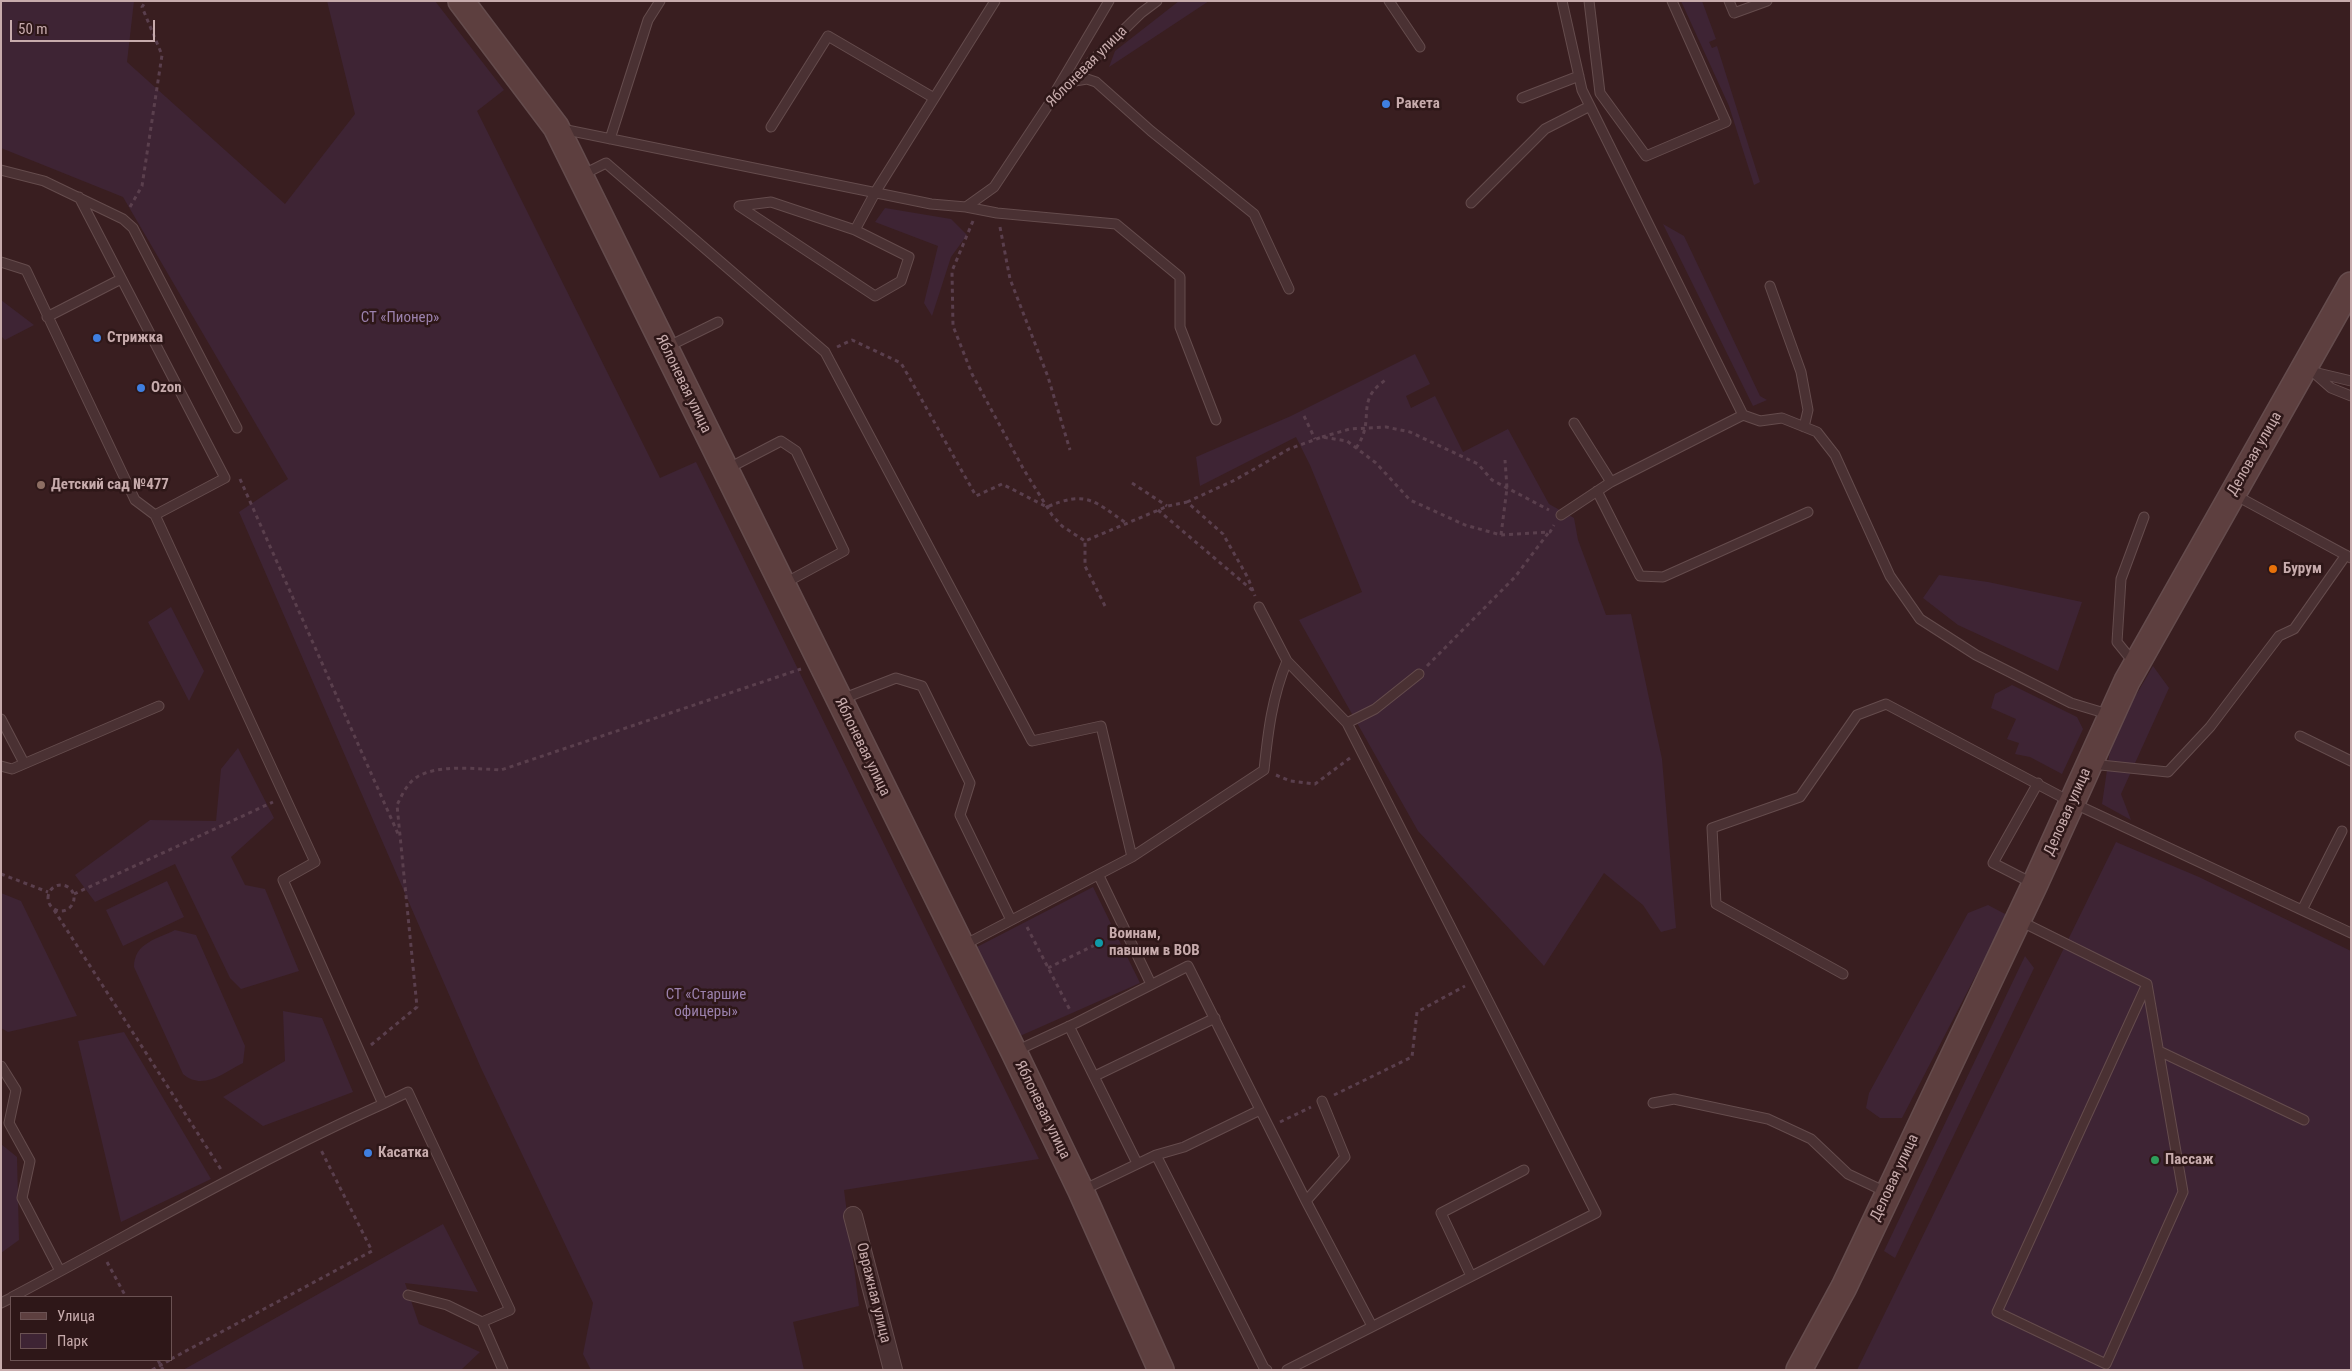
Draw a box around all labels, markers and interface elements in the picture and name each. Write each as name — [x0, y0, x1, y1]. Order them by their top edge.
scale bar — [12, 10, 158, 42]
text: 50 m — [18, 20, 48, 38]
street label: Яблоневая улица — [1043, 23, 1131, 111]
place label: Ракета — [1396, 95, 1440, 113]
marker: Ракета — [1380, 98, 1392, 110]
park label: СТ «Пионер» — [361, 309, 439, 327]
place label: Стрижка — [107, 329, 163, 347]
marker: Стрижка — [91, 332, 103, 344]
street label: Яблоневая улица — [651, 332, 715, 436]
place label: Ozon — [151, 379, 182, 397]
marker: Ozon — [135, 382, 147, 394]
street label: Деловая улица — [2224, 409, 2286, 499]
place label: Детский сад №477 — [51, 476, 169, 494]
marker: Детский сад №477 — [35, 479, 47, 491]
place label: Бурум — [2283, 560, 2322, 578]
marker: Бурум — [2267, 563, 2279, 575]
street label: Яблоневая улица — [830, 695, 894, 799]
street label: Деловая улица — [2041, 765, 2095, 859]
place label: Воинам, павшим в ВОВ — [1109, 925, 1200, 960]
marker: Воинам, павшим в ВОВ — [1093, 937, 1105, 949]
park label: СТ «Старшие офицеры» — [666, 986, 746, 1021]
street label: Яблоневая улица — [1010, 1058, 1074, 1162]
street label: Деловая улица — [1867, 1132, 1923, 1224]
place label: Касатка — [378, 1144, 429, 1162]
marker: Касатка — [362, 1147, 374, 1159]
place label: Пассаж — [2165, 1151, 2213, 1169]
marker: Пассаж — [2149, 1154, 2161, 1166]
street label: Овражная улица — [852, 1241, 894, 1345]
legend — [10, 1296, 172, 1361]
text: Улица — [57, 1307, 95, 1325]
text: Парк — [57, 1332, 88, 1350]

